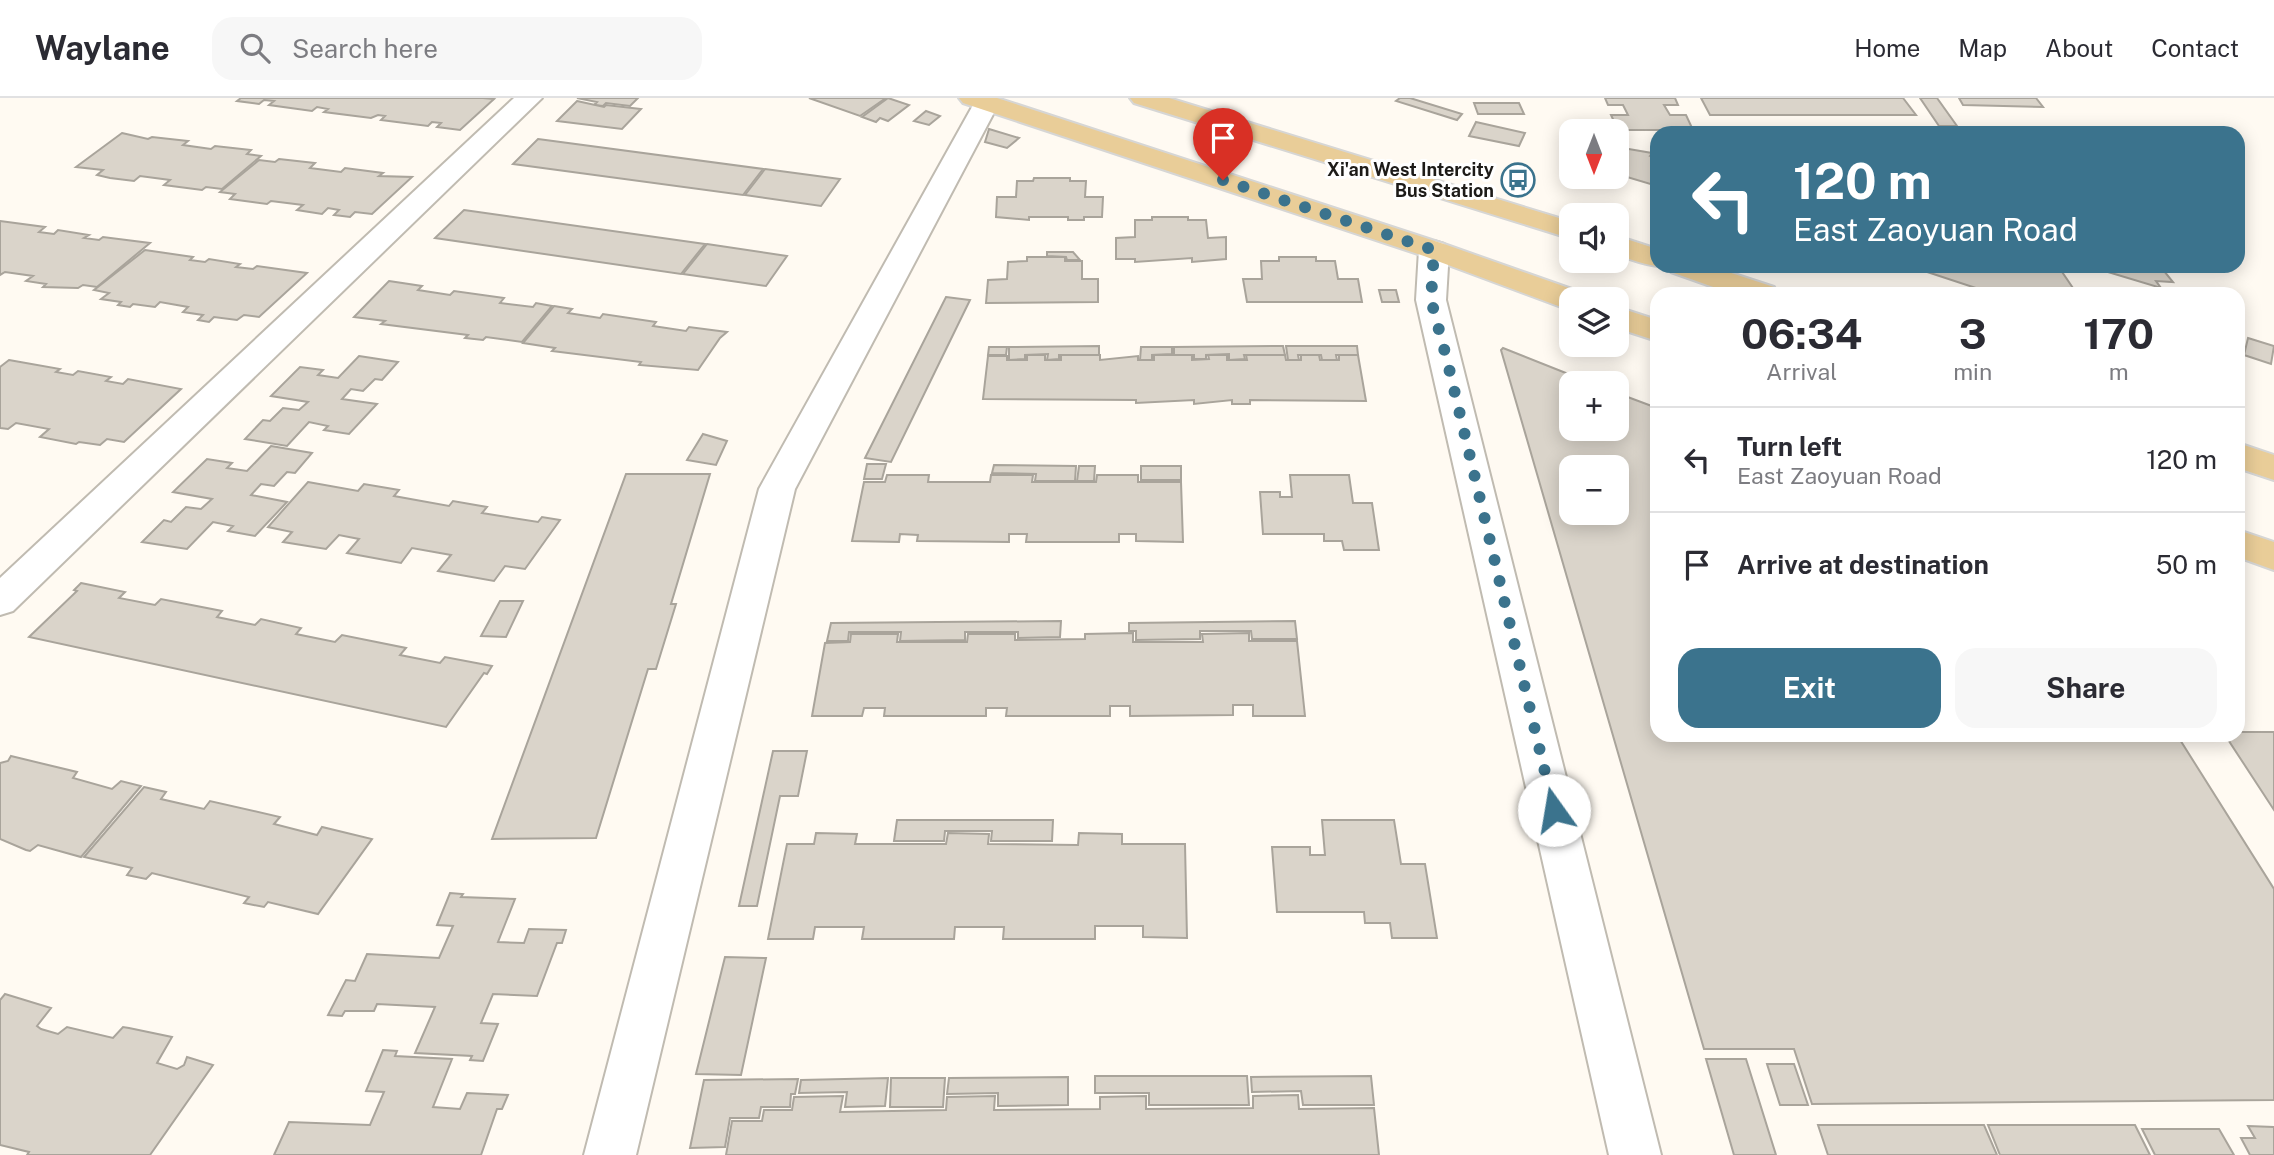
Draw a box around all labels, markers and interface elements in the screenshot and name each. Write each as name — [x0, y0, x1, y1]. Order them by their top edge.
search box — [212, 17, 702, 80]
text: Waylane — [35, 29, 170, 67]
icon: search — [236, 29, 274, 67]
text: Search here — [292, 33, 438, 64]
text: Home — [1854, 34, 1920, 62]
text: Map — [1958, 34, 2007, 62]
text: About — [2045, 34, 2113, 62]
text: Contact — [2151, 34, 2239, 62]
pin — [1193, 108, 1253, 180]
icon: arrive — [1204, 119, 1242, 157]
north arrow — [1559, 119, 1629, 189]
map controls — [1559, 119, 1629, 525]
text: 120 m — [1793, 152, 1932, 210]
icon: left — [1678, 154, 1769, 245]
place label: Xi'an West Intercity Bus Station — [1327, 159, 1494, 201]
bus stop icon: Xi'an West Intercity Bus Station — [1499, 161, 1537, 199]
button: sound — [1559, 203, 1629, 273]
text: East Zaoyuan Road — [1793, 211, 2078, 248]
button: layers — [1559, 287, 1629, 357]
text: 06:34 — [1741, 309, 1862, 358]
text: 3 — [1959, 309, 1987, 358]
text: 170 — [2083, 309, 2154, 358]
text: Arrival — [1766, 358, 1837, 385]
text: min — [1953, 358, 1992, 385]
text: m — [2109, 358, 2129, 385]
button: + — [1559, 371, 1629, 441]
text: Turn left — [1737, 431, 1842, 462]
icon: left — [1678, 441, 1716, 479]
text: 120 m — [2146, 444, 2217, 475]
button: − — [1559, 455, 1629, 525]
text: East Zaoyuan Road — [1737, 462, 1942, 489]
icon: arrive — [1678, 546, 1716, 584]
text: Arrive at destination — [1737, 549, 1989, 580]
text: 50 m — [2156, 549, 2217, 580]
button: Exit — [1678, 648, 1941, 728]
button: Share — [1955, 648, 2217, 728]
position arrow — [1517, 773, 1591, 847]

